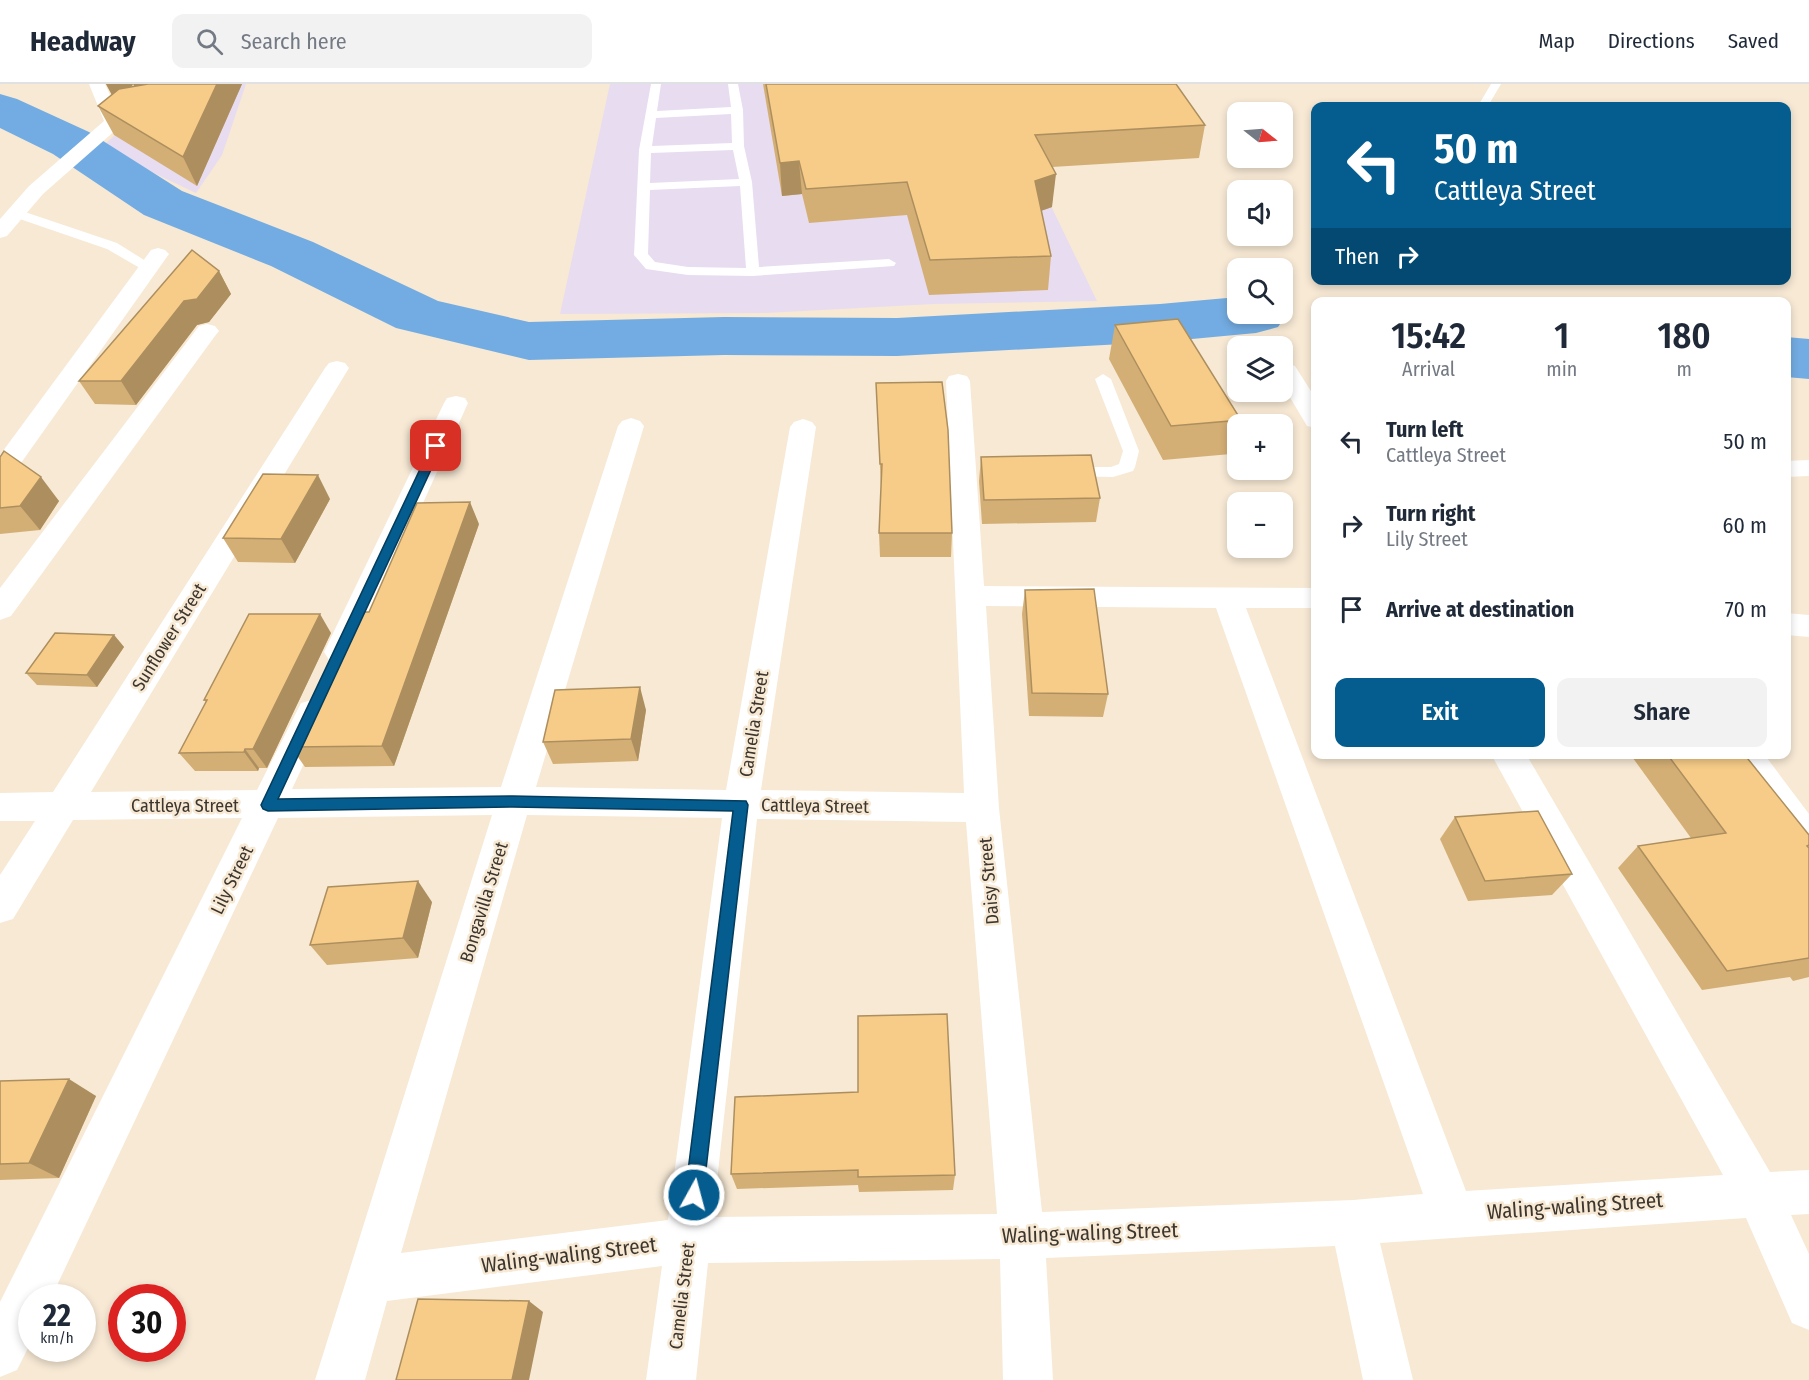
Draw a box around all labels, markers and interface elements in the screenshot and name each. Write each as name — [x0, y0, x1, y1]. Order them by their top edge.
search box — [172, 14, 592, 68]
text: Headway — [30, 25, 136, 58]
icon: search — [193, 25, 226, 58]
text: Search here — [241, 28, 347, 55]
text: Map — [1538, 28, 1575, 54]
text: Directions — [1608, 28, 1695, 54]
text: Saved — [1728, 28, 1779, 54]
north arrow — [1227, 102, 1293, 168]
map controls — [1227, 102, 1293, 558]
text: 50 m — [1434, 124, 1518, 174]
icon: left — [1335, 126, 1413, 204]
text: Cattleya Street — [1434, 175, 1596, 207]
button: sound — [1227, 180, 1293, 246]
icon: right — [1391, 240, 1424, 273]
text: Then — [1335, 243, 1379, 270]
button: search — [1227, 258, 1293, 324]
text: 15:42 — [1391, 314, 1466, 358]
text: 1 — [1554, 314, 1569, 358]
text: 180 — [1658, 314, 1711, 358]
button: layers — [1227, 336, 1293, 402]
text: Arrival — [1402, 357, 1455, 381]
text: min — [1546, 357, 1577, 381]
text: m — [1676, 357, 1692, 381]
button: + — [1227, 414, 1293, 480]
text: Turn left — [1386, 416, 1464, 443]
pin — [410, 420, 461, 471]
icon: left — [1335, 425, 1368, 458]
text: 50 m — [1723, 428, 1767, 455]
icon: arrive — [419, 429, 452, 462]
text: Cattleya Street — [1386, 443, 1506, 467]
button: − — [1227, 492, 1293, 558]
text: Turn right — [1386, 500, 1475, 527]
icon: right — [1335, 509, 1368, 542]
text: 60 m — [1723, 512, 1767, 539]
text: Lily Street — [1386, 527, 1468, 551]
street label: Sunflower Street — [127, 579, 211, 695]
icon: arrive — [1335, 593, 1368, 626]
text: Arrive at destination — [1386, 596, 1574, 623]
text: 70 m — [1725, 596, 1767, 623]
street label: Camelia Street — [735, 669, 773, 779]
button: Exit — [1335, 678, 1545, 747]
button: Share — [1557, 678, 1767, 747]
street label: Cattleya Street — [761, 794, 869, 818]
street label: Cattleya Street — [131, 795, 239, 817]
street label: Daisy Street — [974, 836, 1004, 926]
street label: Bongavilla Street — [455, 839, 513, 965]
street label: Lily Street — [206, 842, 258, 918]
position arrow — [662, 1163, 726, 1227]
street label: Waling-waling Street — [1486, 1187, 1664, 1225]
street label: Waling-waling Street — [1001, 1217, 1179, 1249]
street label: Waling-waling Street — [480, 1231, 658, 1279]
street label: Camelia Street — [665, 1241, 699, 1351]
speed limit sign: 30 — [108, 1284, 186, 1362]
text: 22 — [43, 1298, 71, 1334]
text: km/h — [40, 1329, 74, 1347]

